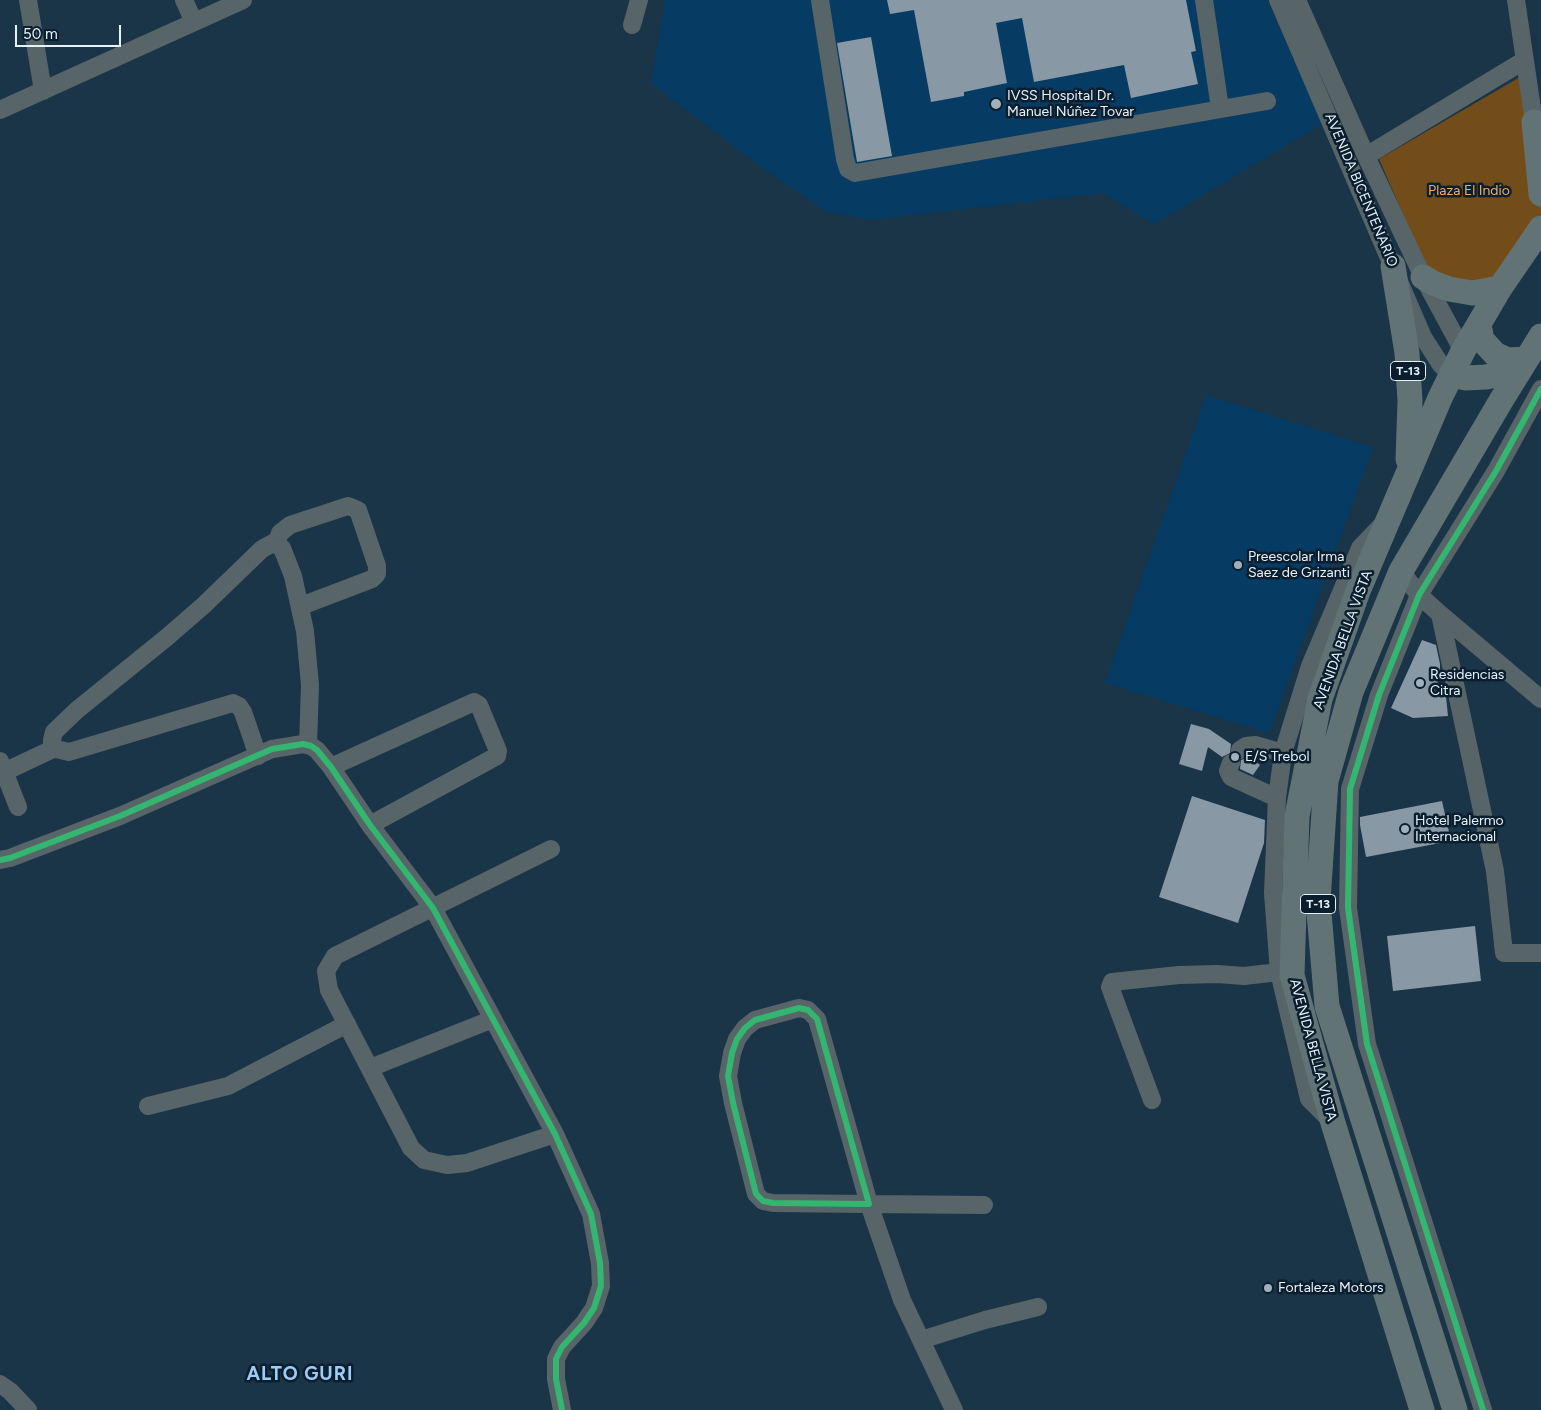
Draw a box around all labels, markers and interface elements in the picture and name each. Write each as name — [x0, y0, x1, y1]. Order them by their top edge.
scale bar — [18, 15, 124, 47]
text: 50 m — [23, 25, 58, 43]
place label: IVSS Hospital Dr. Manuel Núñez Tovar — [1007, 88, 1134, 120]
marker: IVSS Hospital Dr. Manuel Núñez Tovar — [989, 97, 1003, 111]
street label: AVENIDA BICENTENARIO — [1321, 111, 1401, 269]
park label: Plaza El Indio — [1428, 183, 1510, 199]
road number: T-13 — [1390, 362, 1426, 381]
place label: Preescolar Irma Saez de Grizanti — [1248, 549, 1350, 582]
marker: Preescolar Irma Saez de Grizanti — [1232, 559, 1244, 571]
street label: AVENIDA BELLA VISTA — [1310, 568, 1376, 712]
place label: Residencias Citra — [1430, 667, 1504, 700]
marker: Residencias Citra — [1414, 677, 1426, 689]
place label: E/S Trebol — [1245, 749, 1310, 765]
marker: E/S Trebol — [1229, 751, 1241, 763]
place label: Hotel Palermo Internacional — [1415, 813, 1504, 846]
marker: Hotel Palermo Internacional — [1399, 823, 1411, 835]
road number: T-13 — [1300, 894, 1336, 914]
street label: AVENIDA BELLA VISTA — [1286, 977, 1340, 1123]
place label: Fortaleza Motors — [1278, 1280, 1384, 1296]
marker: Fortaleza Motors — [1262, 1282, 1274, 1294]
district label: ALTO GURI — [245, 1363, 355, 1385]

